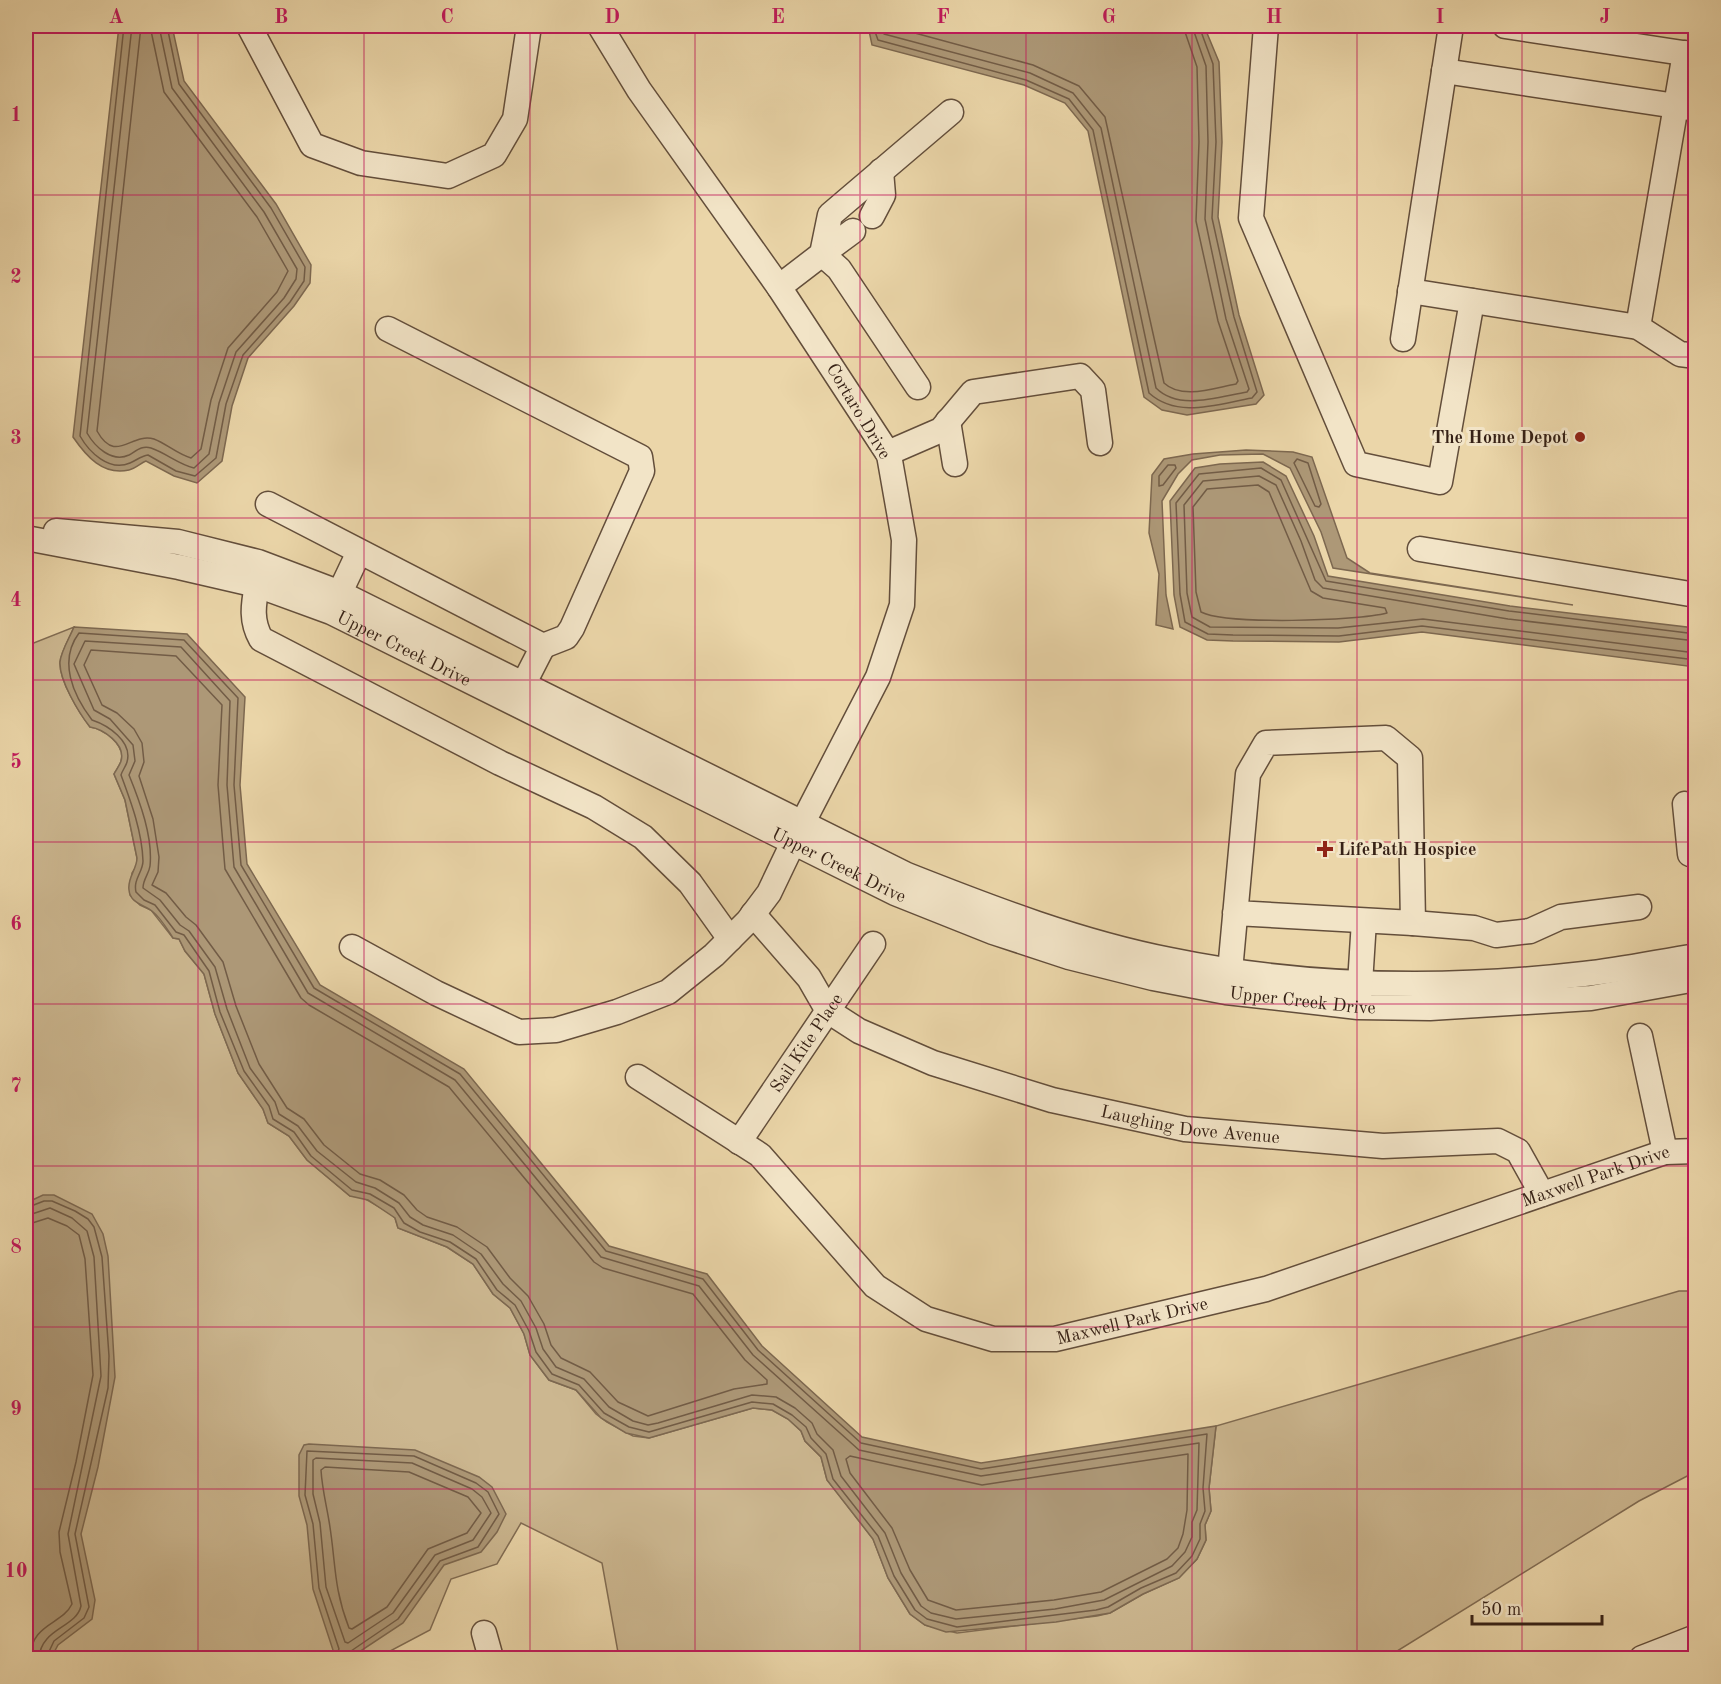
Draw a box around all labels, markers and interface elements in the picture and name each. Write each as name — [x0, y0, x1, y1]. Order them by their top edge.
text: A — [108, 8, 124, 28]
text: B — [274, 8, 288, 28]
text: C — [440, 8, 454, 28]
text: D — [604, 8, 620, 28]
text: E — [771, 8, 785, 28]
text: F — [936, 8, 950, 28]
text: G — [1102, 8, 1116, 28]
text: H — [1266, 8, 1282, 28]
text: I — [1436, 8, 1444, 28]
text: J — [1600, 8, 1611, 28]
text: 1 — [10, 106, 22, 126]
text: 2 — [10, 268, 22, 288]
street label: Cortaro Drive — [823, 361, 894, 463]
text: 3 — [10, 429, 22, 449]
place label: The Home Depot — [1432, 429, 1568, 447]
marker: The Home Depot — [1573, 430, 1587, 444]
text: 4 — [10, 591, 22, 611]
street label: Upper Creek Drive — [334, 608, 473, 690]
text: 5 — [10, 752, 22, 773]
street label: Upper Creek Drive — [769, 825, 908, 906]
marker: LifePath Hospice — [1316, 840, 1334, 858]
place label: LifePath Hospice — [1338, 841, 1477, 859]
text: 6 — [10, 915, 22, 935]
street label: Upper Creek Drive — [1228, 984, 1376, 1017]
street label: Sail Kite Place — [767, 990, 847, 1096]
text: 7 — [10, 1077, 22, 1097]
street label: Laughing Dove Avenue — [1099, 1103, 1280, 1147]
street label: Maxwell Park Drive — [1520, 1143, 1672, 1210]
text: 8 — [10, 1238, 22, 1258]
street label: Maxwell Park Drive — [1055, 1295, 1210, 1348]
text: 9 — [10, 1400, 22, 1420]
text: 10 — [4, 1562, 28, 1582]
scale bar — [1472, 1588, 1602, 1626]
text: 50 m — [1481, 1601, 1521, 1619]

